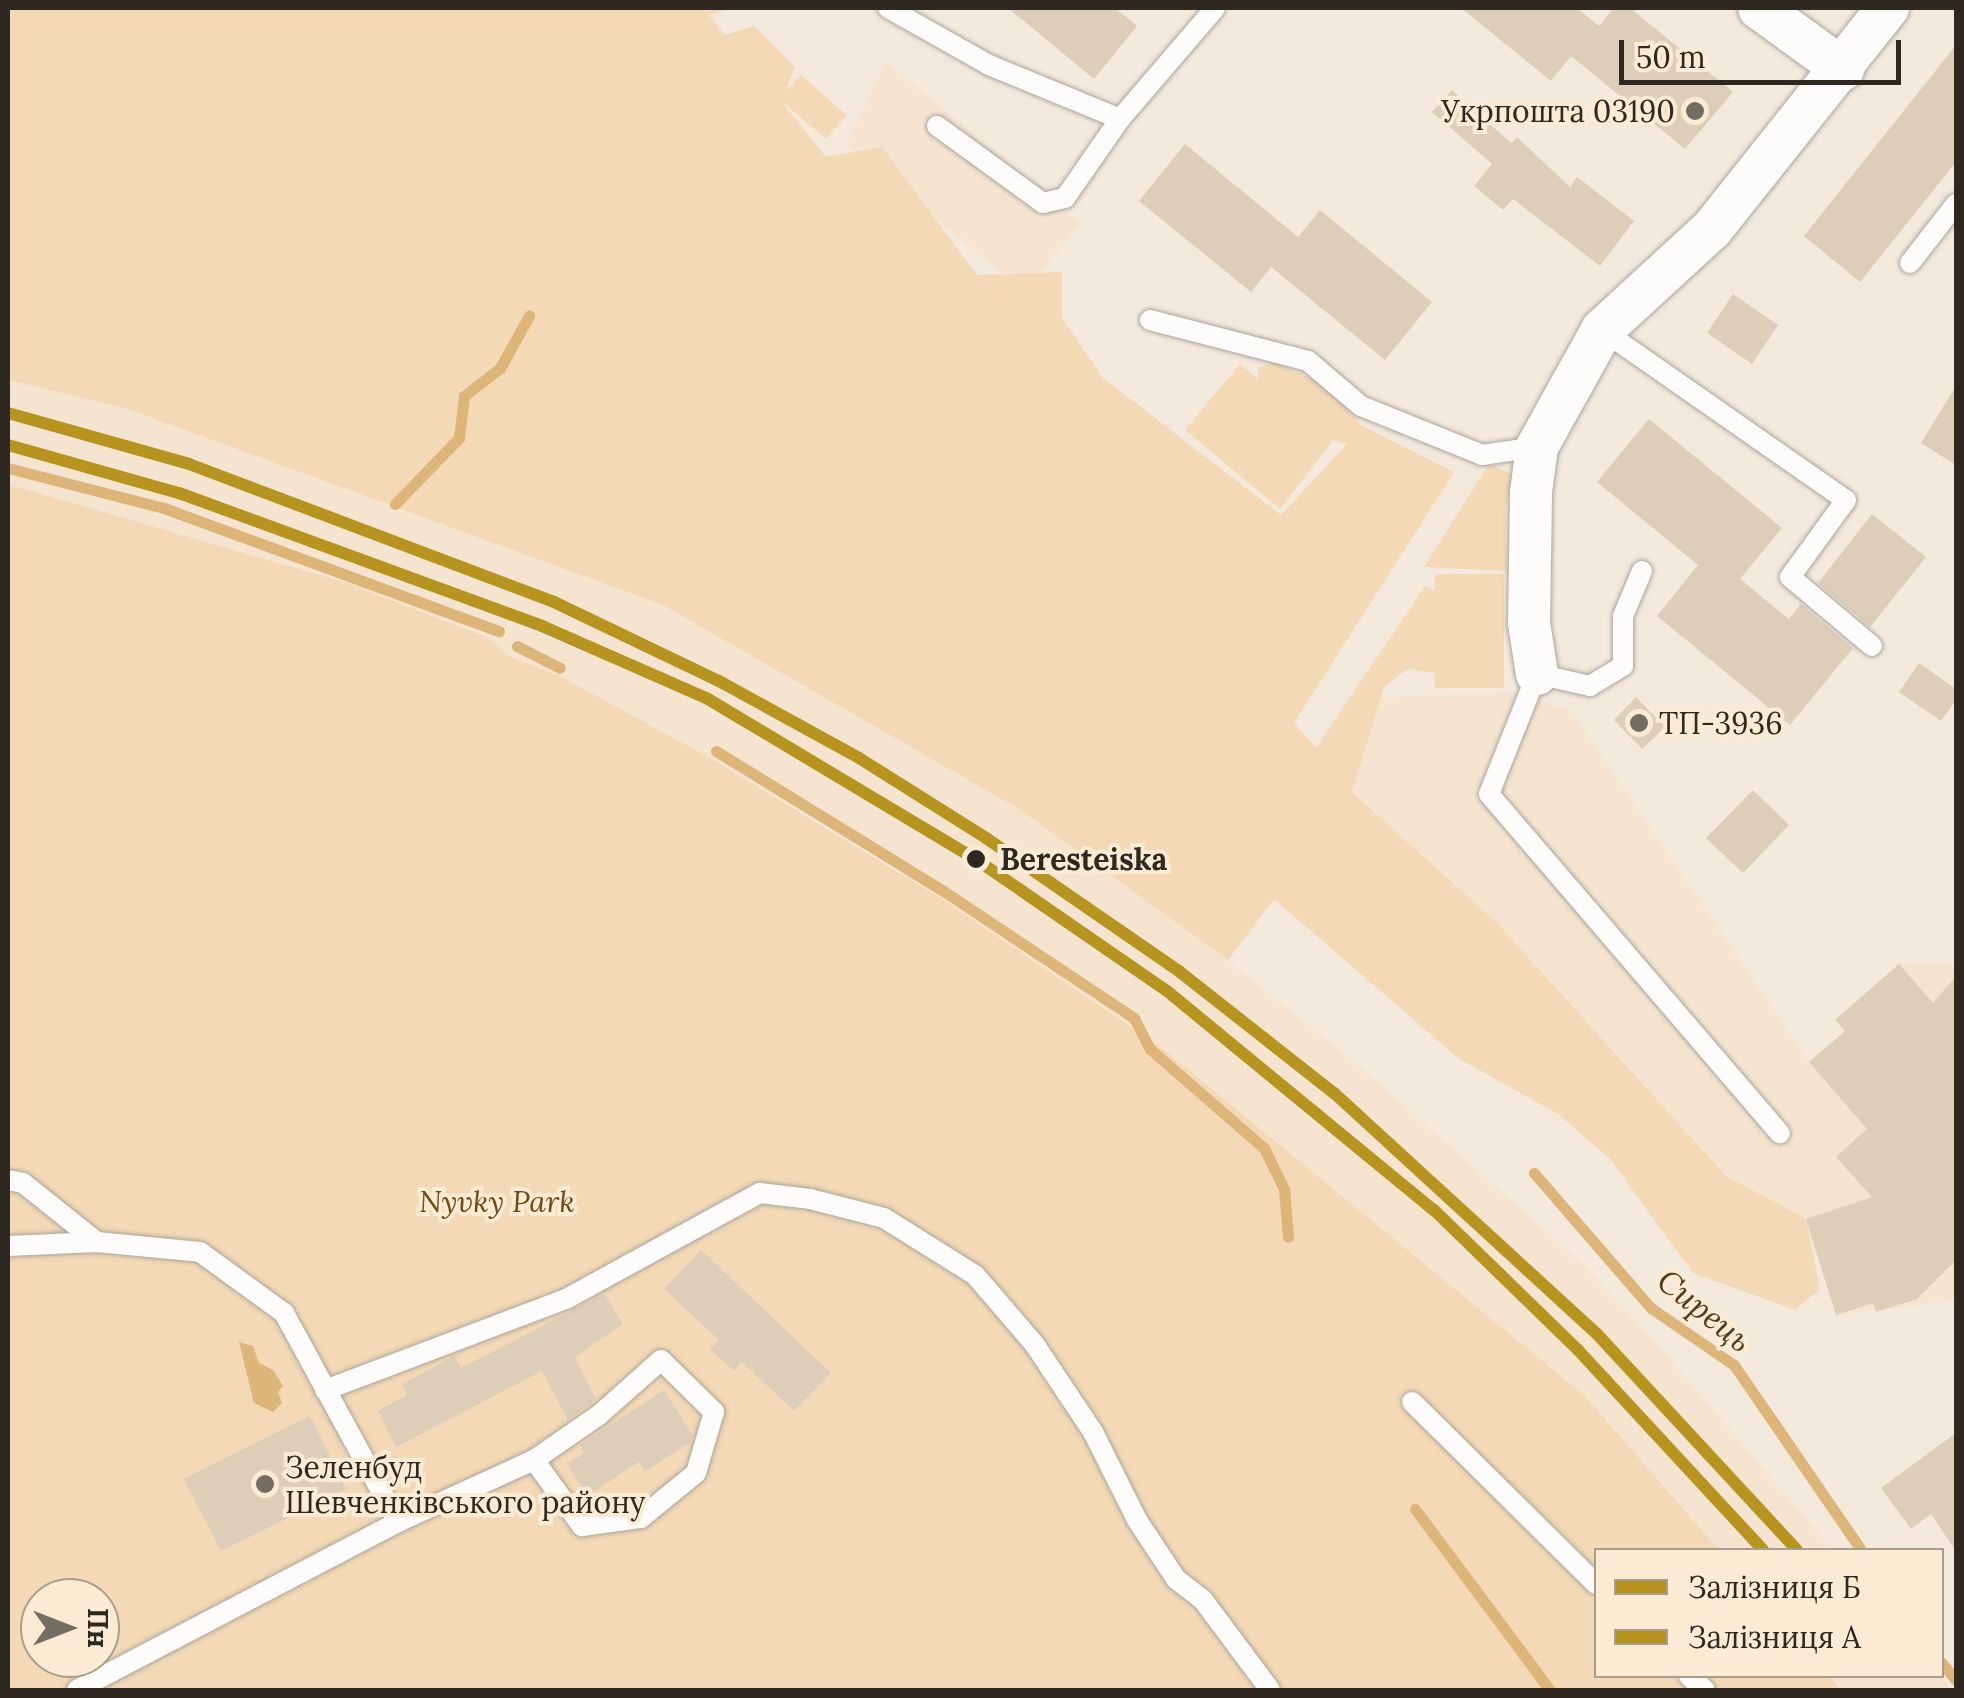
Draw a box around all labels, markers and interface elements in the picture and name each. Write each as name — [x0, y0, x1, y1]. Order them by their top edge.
scale bar — [1624, 20, 1906, 82]
text: 50 m — [1636, 38, 1706, 76]
place label: Укрпошта 03190 — [1441, 93, 1675, 129]
marker: Укрпошта 03190 — [1684, 100, 1706, 122]
place label: ТП-3936 — [1659, 705, 1783, 741]
marker: ТП-3936 — [1628, 712, 1650, 734]
place label: Beresteiska — [1000, 841, 1167, 877]
marker: Beresteiska — [961, 844, 991, 874]
park label: Nyvky Park — [419, 1183, 575, 1219]
water label: Сирець — [1649, 1262, 1759, 1360]
place label: Зеленбуд Шевченківського району — [285, 1449, 645, 1520]
marker: Зеленбуд Шевченківського району — [254, 1473, 276, 1495]
legend — [1594, 1548, 1944, 1678]
text: Залізниця Б — [1688, 1568, 1861, 1606]
north arrow — [20, 1578, 120, 1678]
text: Пн — [80, 1608, 116, 1648]
text: Залізниця A — [1688, 1618, 1861, 1656]

